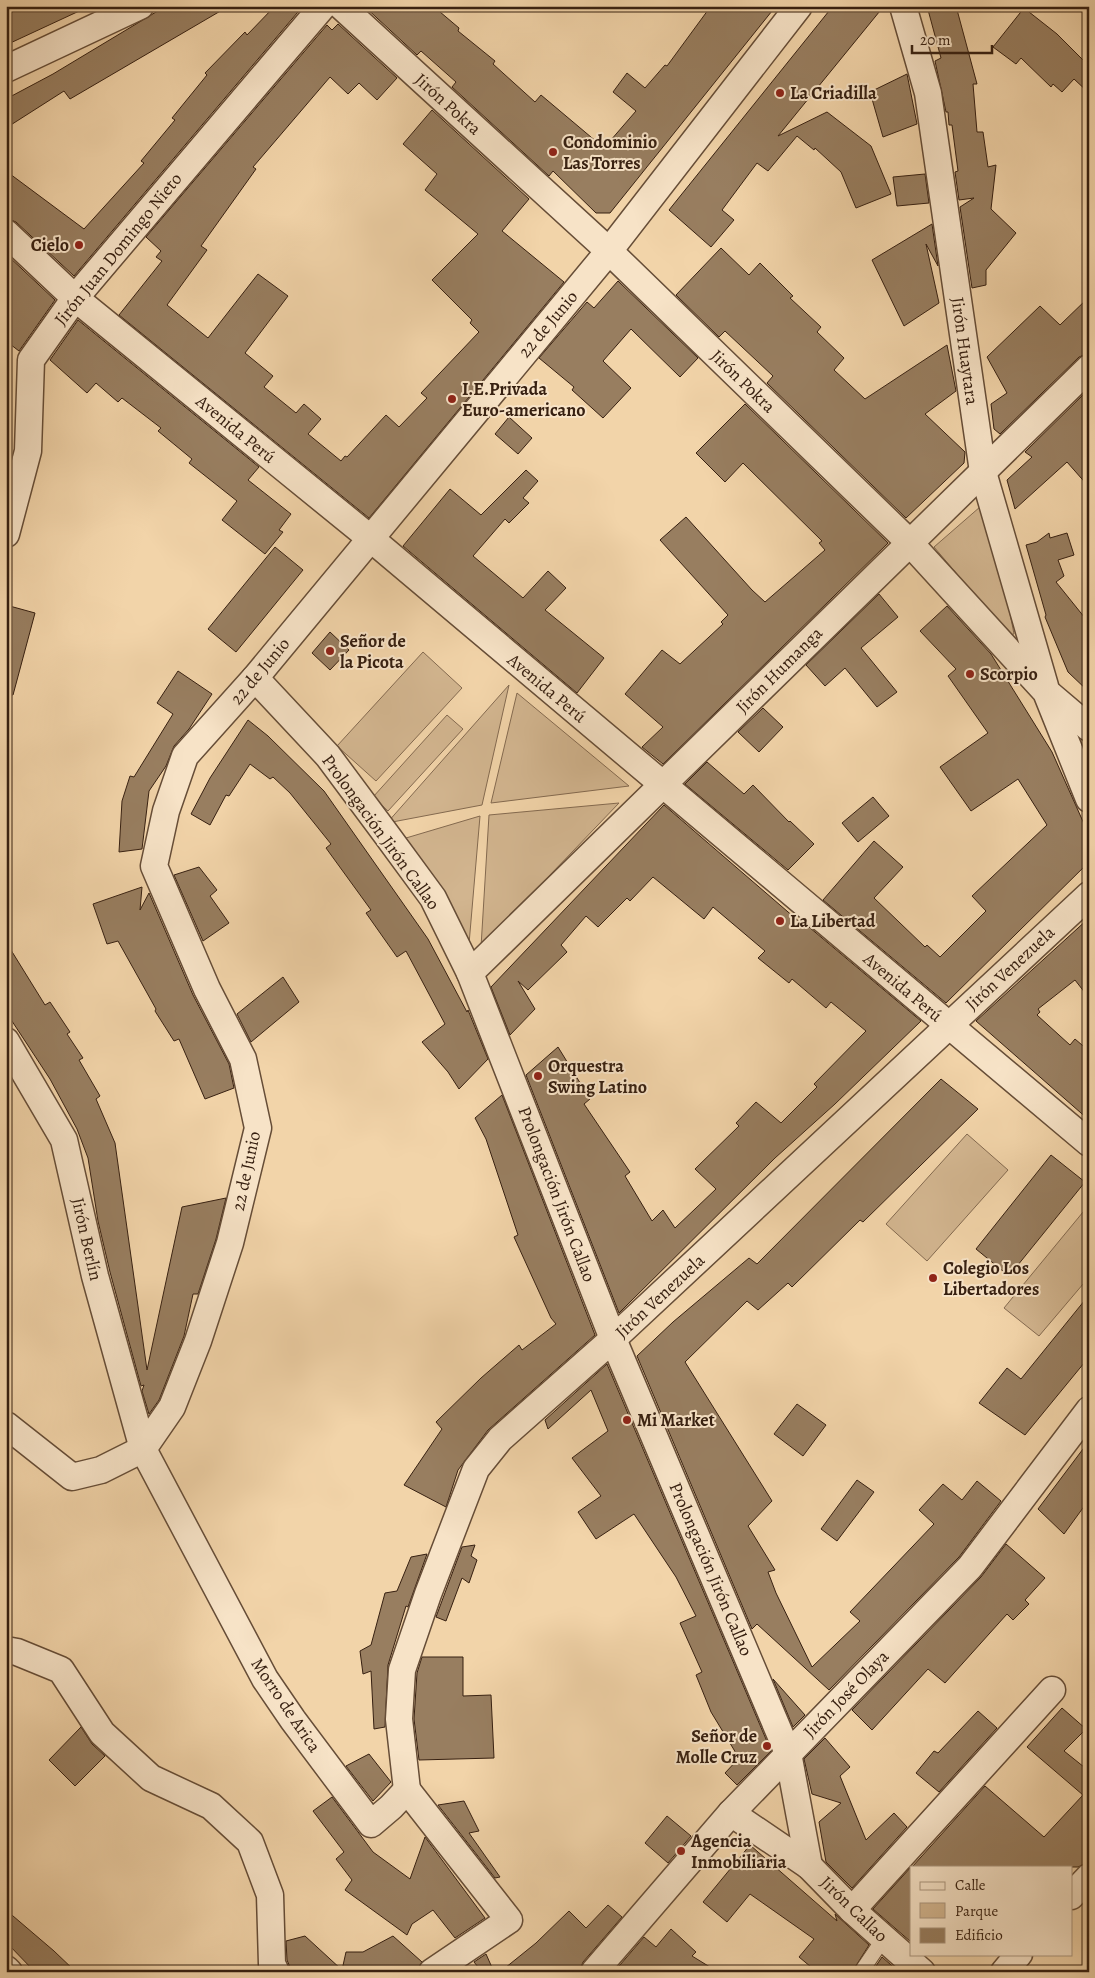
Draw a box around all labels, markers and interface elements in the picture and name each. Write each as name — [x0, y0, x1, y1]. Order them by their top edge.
scale bar — [912, 22, 992, 54]
text: 20 m — [920, 30, 951, 50]
street label: Jirón Pokra — [410, 68, 487, 141]
place label: La Criadilla — [790, 81, 877, 105]
marker: La Criadilla — [774, 87, 786, 99]
place label: Condominio Las Torres — [563, 130, 657, 175]
marker: Condominio Las Torres — [547, 146, 559, 158]
street label: Jirón Juan Domingo Nieto — [49, 167, 187, 331]
place label: Cielo — [31, 233, 69, 257]
marker: Cielo — [73, 239, 85, 251]
street label: 22 de Junio — [513, 285, 583, 363]
street label: Jirón Huaytara — [946, 296, 985, 407]
street label: Jirón Pokra — [705, 344, 781, 418]
place label: I.E.Privada Euro-americano — [462, 377, 586, 422]
street label: Avenida Perú — [190, 389, 281, 469]
marker: I.E.Privada Euro-americano — [446, 393, 458, 405]
street label: Jirón Humanga — [730, 621, 828, 719]
place label: Señor de la Picota — [340, 629, 406, 674]
street label: 22 de Junio — [225, 632, 295, 710]
marker: Señor de la Picota — [324, 645, 336, 657]
street label: Avenida Perú — [502, 647, 592, 728]
place label: Scorpio — [980, 662, 1038, 686]
marker: Scorpio — [964, 668, 976, 680]
street label: Prolongación Jirón Callao — [317, 750, 446, 914]
place label: La Libertad — [790, 909, 876, 933]
marker: La Libertad — [774, 915, 786, 927]
street label: Jirón Venezuela — [960, 920, 1060, 1016]
street label: Avenida Perú — [858, 946, 948, 1027]
place label: Orquestra Swing Latino — [548, 1054, 647, 1099]
marker: Orquestra Swing Latino — [532, 1070, 544, 1082]
street label: Prolongación Jirón Callao — [512, 1103, 602, 1285]
street label: 22 de Junio — [226, 1129, 266, 1213]
street label: Jirón Berlín — [66, 1195, 108, 1283]
street label: Jirón Venezuela — [610, 1248, 710, 1344]
place label: Colegio Los Libertadores — [943, 1256, 1039, 1301]
marker: Colegio Los Libertadores — [927, 1272, 939, 1284]
place label: Mi Market — [637, 1408, 715, 1432]
marker: Mi Market — [621, 1414, 633, 1426]
street label: Prolongación Jirón Callao — [664, 1479, 758, 1660]
street label: Jirón José Olaya — [798, 1644, 895, 1743]
street label: Morro de Arica — [246, 1653, 327, 1757]
place label: Señor de Molle Cruz — [676, 1724, 757, 1769]
marker: Señor de Molle Cruz — [761, 1740, 773, 1752]
place label: Agencia Inmobiliaria — [690, 1829, 787, 1874]
marker: Agencia Inmobiliaria — [675, 1845, 687, 1857]
legend — [910, 1866, 1072, 1956]
street label: Jirón Callao — [815, 1871, 893, 1947]
text: Calle — [955, 1875, 986, 1895]
text: Parque — [955, 1901, 998, 1921]
text: Edificio — [955, 1925, 1003, 1945]

